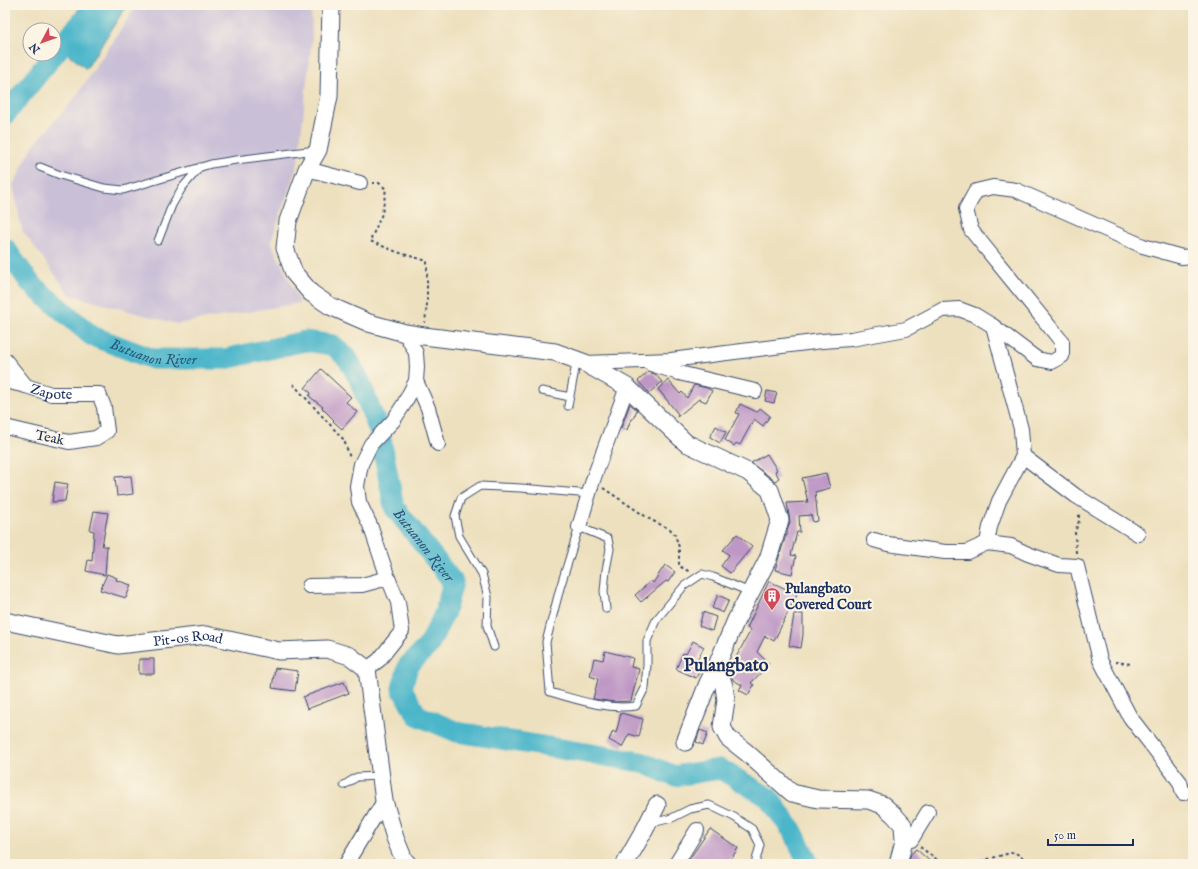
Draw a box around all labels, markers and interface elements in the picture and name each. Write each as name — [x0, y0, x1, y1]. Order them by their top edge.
north arrow — [22, 22, 62, 62]
text: N — [26, 39, 44, 57]
water label: Butuanon River — [107, 335, 197, 369]
street label: Zapote — [28, 380, 73, 404]
street label: Teak — [34, 426, 66, 450]
water label: Butuanon River — [389, 505, 459, 587]
place label: Pulangbato Covered Court — [785, 580, 872, 614]
building icon: Pulangbato Covered Court — [762, 586, 782, 611]
street label: Pit-os Road — [152, 627, 225, 651]
district label: Pulangbato — [683, 655, 769, 678]
scale bar — [1048, 821, 1133, 847]
text: 50 m — [1054, 828, 1076, 843]

